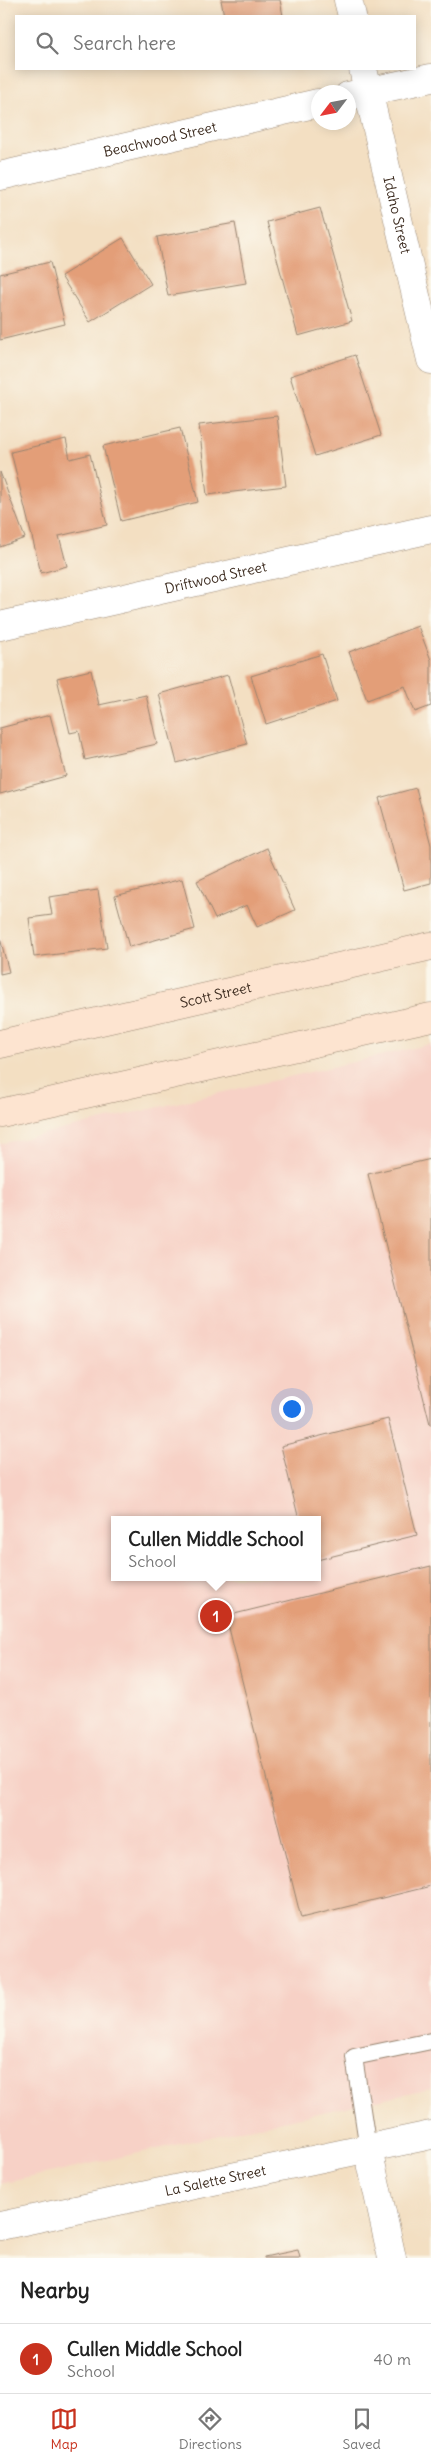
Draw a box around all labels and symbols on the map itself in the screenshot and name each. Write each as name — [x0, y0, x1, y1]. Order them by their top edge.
north arrow — [311, 85, 356, 130]
street label: Beachwood Street — [102, 118, 218, 161]
street label: Idaho Street — [379, 175, 415, 256]
street label: Driftwood Street — [163, 557, 268, 598]
street label: Scott Street — [178, 978, 253, 1012]
your location — [279, 1396, 305, 1422]
pin: 1 — [200, 1597, 232, 1635]
street label: La Salette Street — [163, 2161, 268, 2200]

